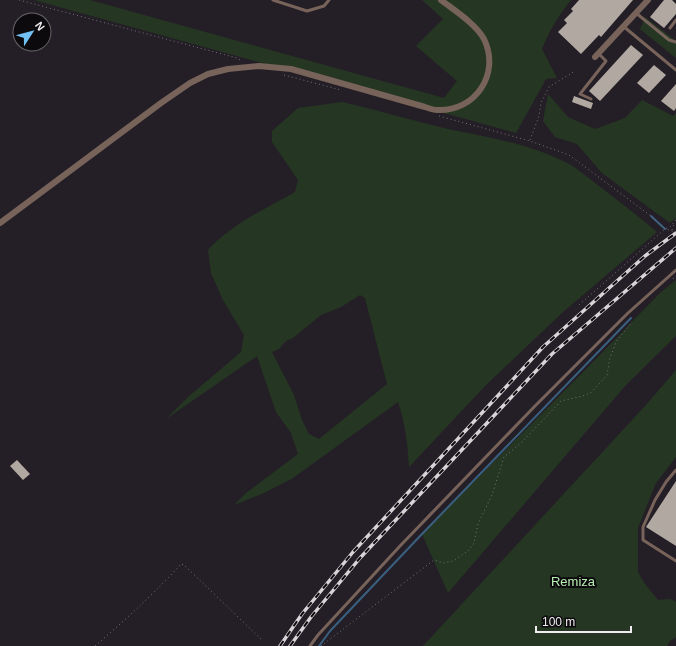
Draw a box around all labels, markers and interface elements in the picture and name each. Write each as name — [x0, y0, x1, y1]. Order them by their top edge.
north arrow — [12, 12, 52, 52]
text: N — [33, 19, 47, 33]
park label: Remiza — [551, 574, 596, 589]
scale bar — [536, 608, 631, 634]
text: 100 m — [542, 615, 575, 629]

